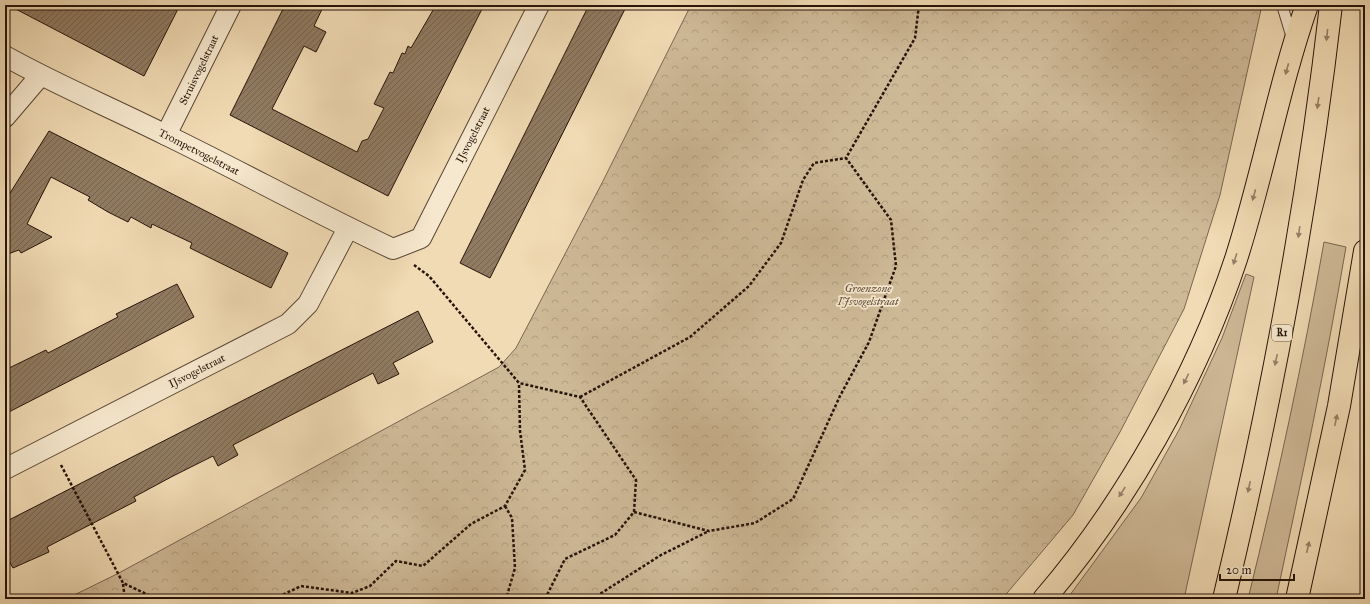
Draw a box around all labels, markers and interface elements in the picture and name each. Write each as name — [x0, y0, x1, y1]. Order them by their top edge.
one-way arrow — [1324, 29, 1330, 41]
street label: Struisvogelstraat — [176, 33, 222, 107]
one-way arrow — [1284, 63, 1290, 75]
one-way arrow — [1315, 97, 1321, 109]
street label: IJsvogelstraat — [453, 104, 494, 166]
street label: Trompetvogelstraat — [156, 126, 242, 178]
one-way arrow — [1251, 189, 1257, 201]
one-way arrow — [1296, 226, 1302, 238]
one-way arrow — [1232, 253, 1238, 265]
park label: Groenzone IJsvogelstraat — [837, 282, 899, 308]
road number: R1 — [1272, 325, 1292, 341]
street label: IJsvogelstraat — [167, 351, 228, 392]
one-way arrow — [1273, 354, 1279, 366]
one-way arrow — [1183, 373, 1189, 385]
one-way arrow — [1333, 414, 1339, 426]
one-way arrow — [1246, 481, 1252, 493]
one-way arrow — [1118, 486, 1125, 498]
one-way arrow — [1306, 541, 1312, 553]
scale bar — [1220, 556, 1294, 582]
text: 20 m — [1226, 563, 1252, 577]

